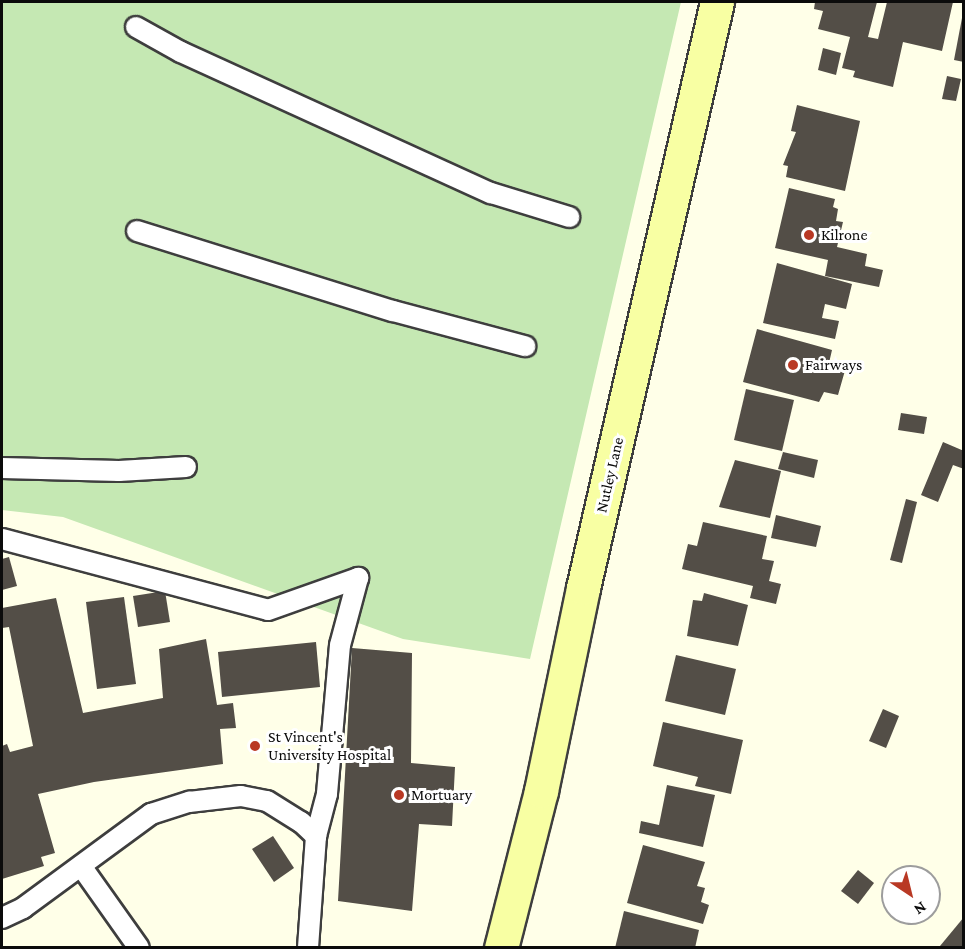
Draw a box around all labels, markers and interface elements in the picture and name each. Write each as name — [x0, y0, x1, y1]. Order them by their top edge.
place label: Kilrone — [821, 225, 867, 245]
marker: Kilrone — [802, 228, 816, 242]
place label: Fairways — [805, 355, 862, 375]
marker: Fairways — [786, 358, 800, 372]
street label: Nutley Lane — [592, 435, 628, 515]
place label: St Vincent's University Hospital — [268, 727, 391, 765]
marker: St Vincent's University Hospital — [246, 737, 264, 755]
place label: Mortuary — [411, 785, 472, 805]
marker: Mortuary — [392, 788, 406, 802]
north arrow — [881, 865, 941, 925]
text: N — [911, 898, 930, 919]

